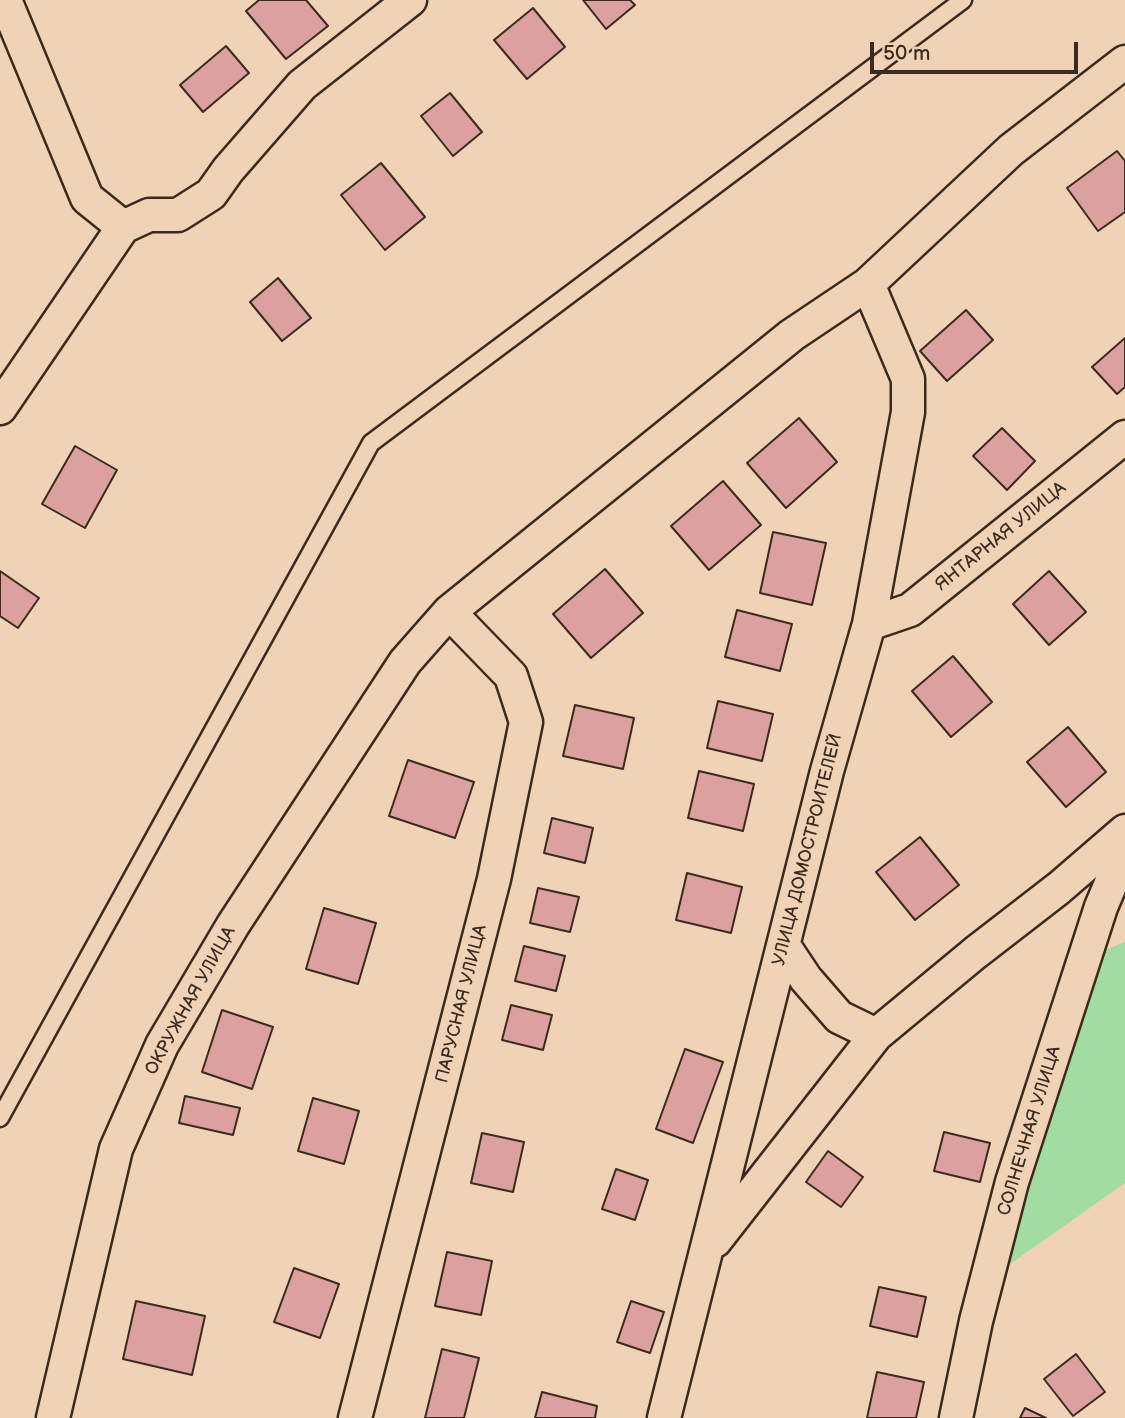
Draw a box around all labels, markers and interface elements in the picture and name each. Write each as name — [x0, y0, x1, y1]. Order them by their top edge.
scale bar — [873, 28, 1081, 72]
text: 50 m — [883, 41, 930, 66]
street label: ЯНТАРНАЯ УЛИЦА — [931, 478, 1071, 596]
street label: УЛИЦА ДОМОСТРОИТЕЛЕЙ — [769, 732, 847, 968]
street label: ОКРУЖНАЯ УЛИЦА — [141, 923, 241, 1079]
street label: ПАРУСНАЯ УЛИЦА — [432, 923, 492, 1085]
street label: СОЛНЕЧНАЯ УЛИЦА — [994, 1044, 1066, 1218]

